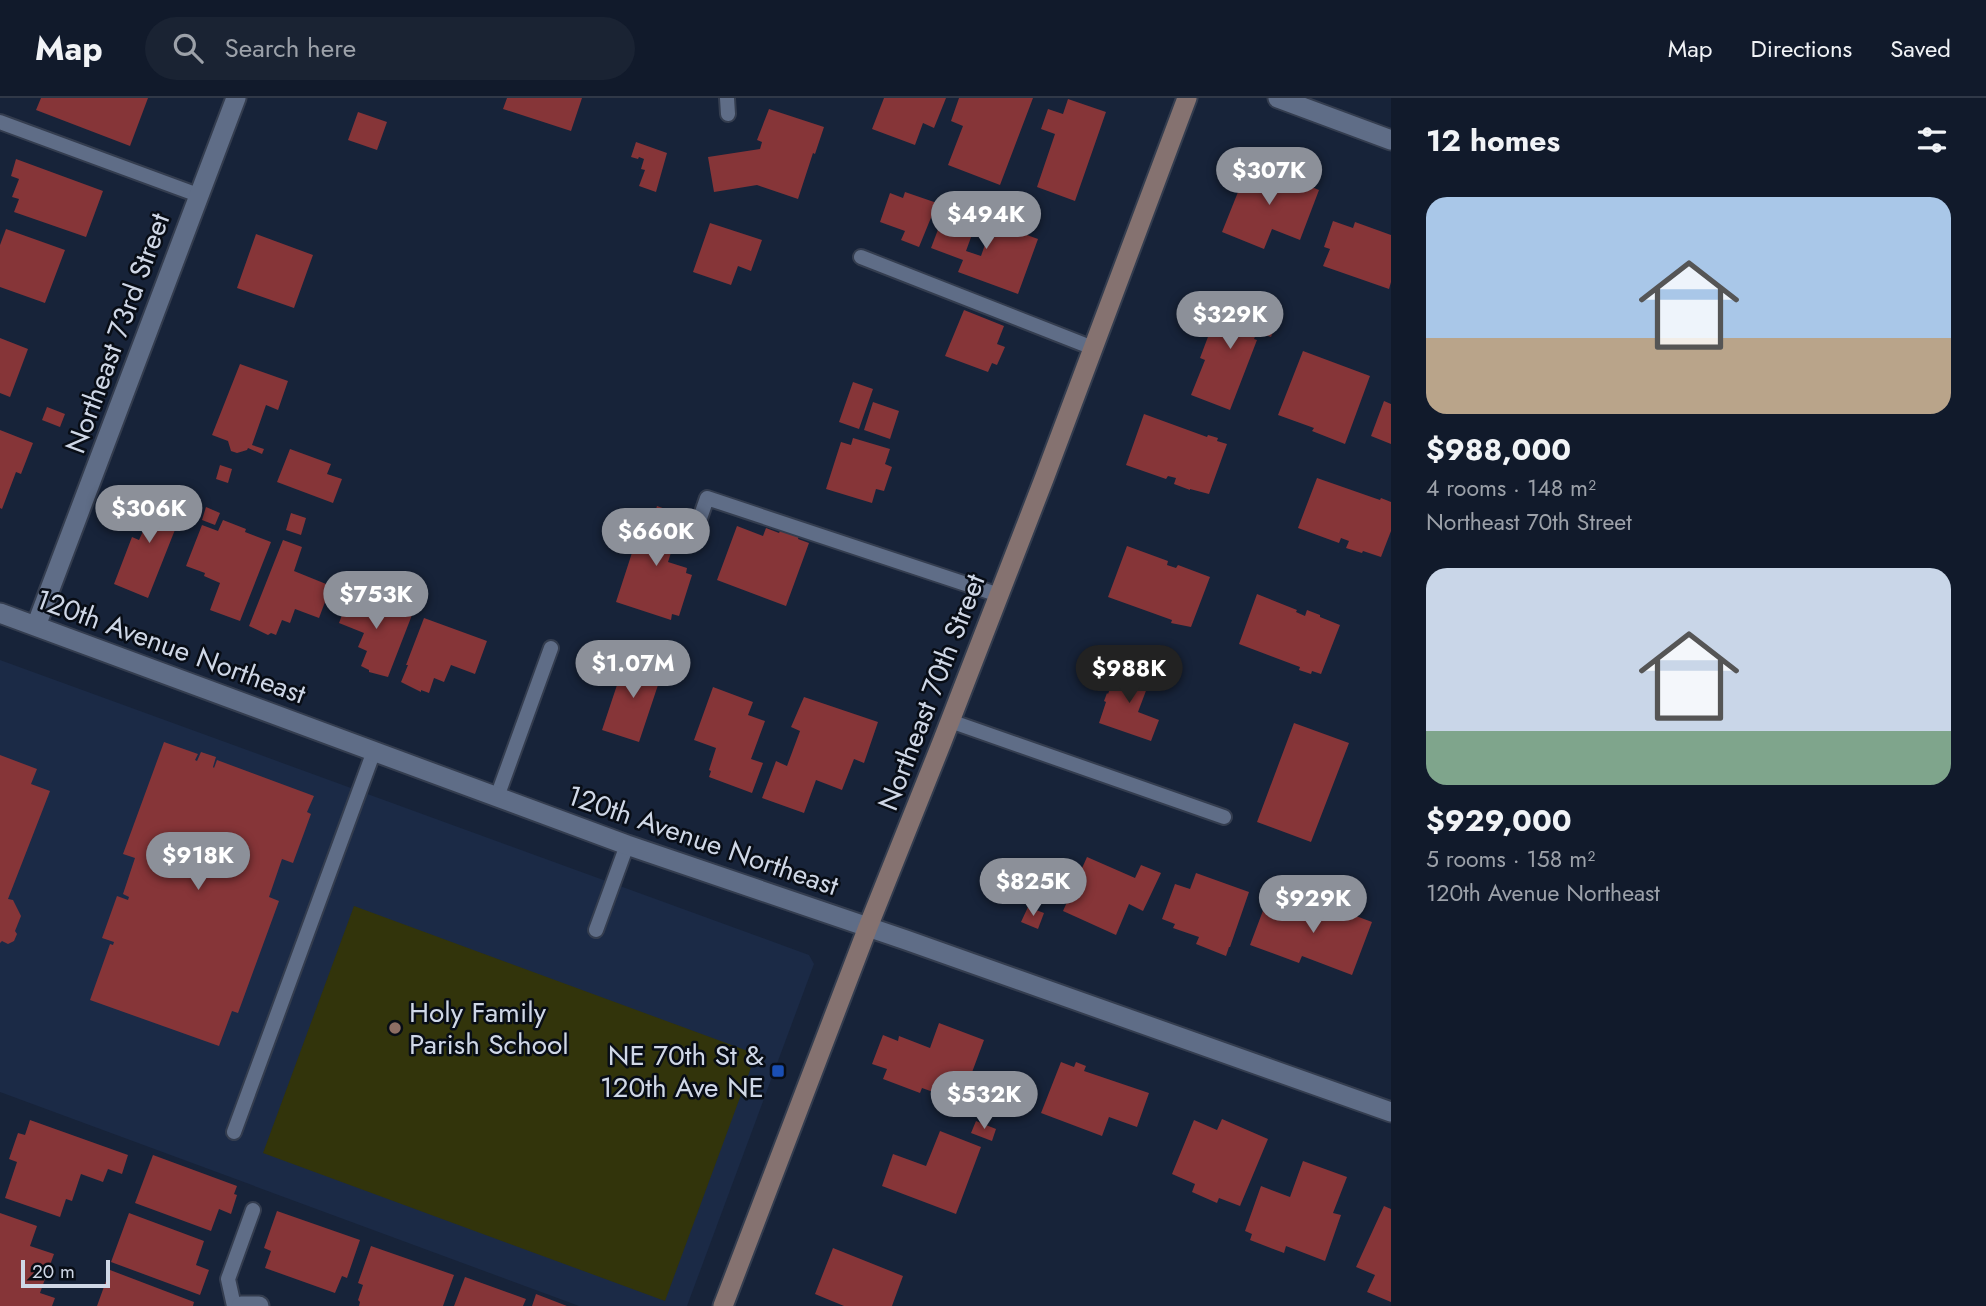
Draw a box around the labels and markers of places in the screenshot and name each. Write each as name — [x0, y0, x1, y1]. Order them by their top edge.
pin: $307K — [1220, 148, 1318, 207]
pin: $494K — [937, 192, 1035, 251]
pin: $329K — [1181, 292, 1279, 351]
pin: $306K — [100, 486, 198, 545]
pin: $660K — [607, 508, 705, 568]
pin: $753K — [327, 572, 425, 631]
pin: $1.07M — [576, 640, 690, 700]
pin: $988K — [1080, 646, 1178, 705]
pin: $918K — [149, 832, 247, 892]
pin: $825K — [984, 858, 1082, 918]
pin: $929K — [1264, 876, 1362, 935]
place label: Holy Family Parish School — [409, 992, 569, 1065]
marker: Holy Family Parish School — [387, 1020, 403, 1036]
place label: NE 70th St & 120th Ave NE — [600, 1035, 764, 1108]
marker: NE 70th St & 120th Ave NE — [770, 1063, 786, 1079]
pin: $532K — [935, 1072, 1033, 1131]

